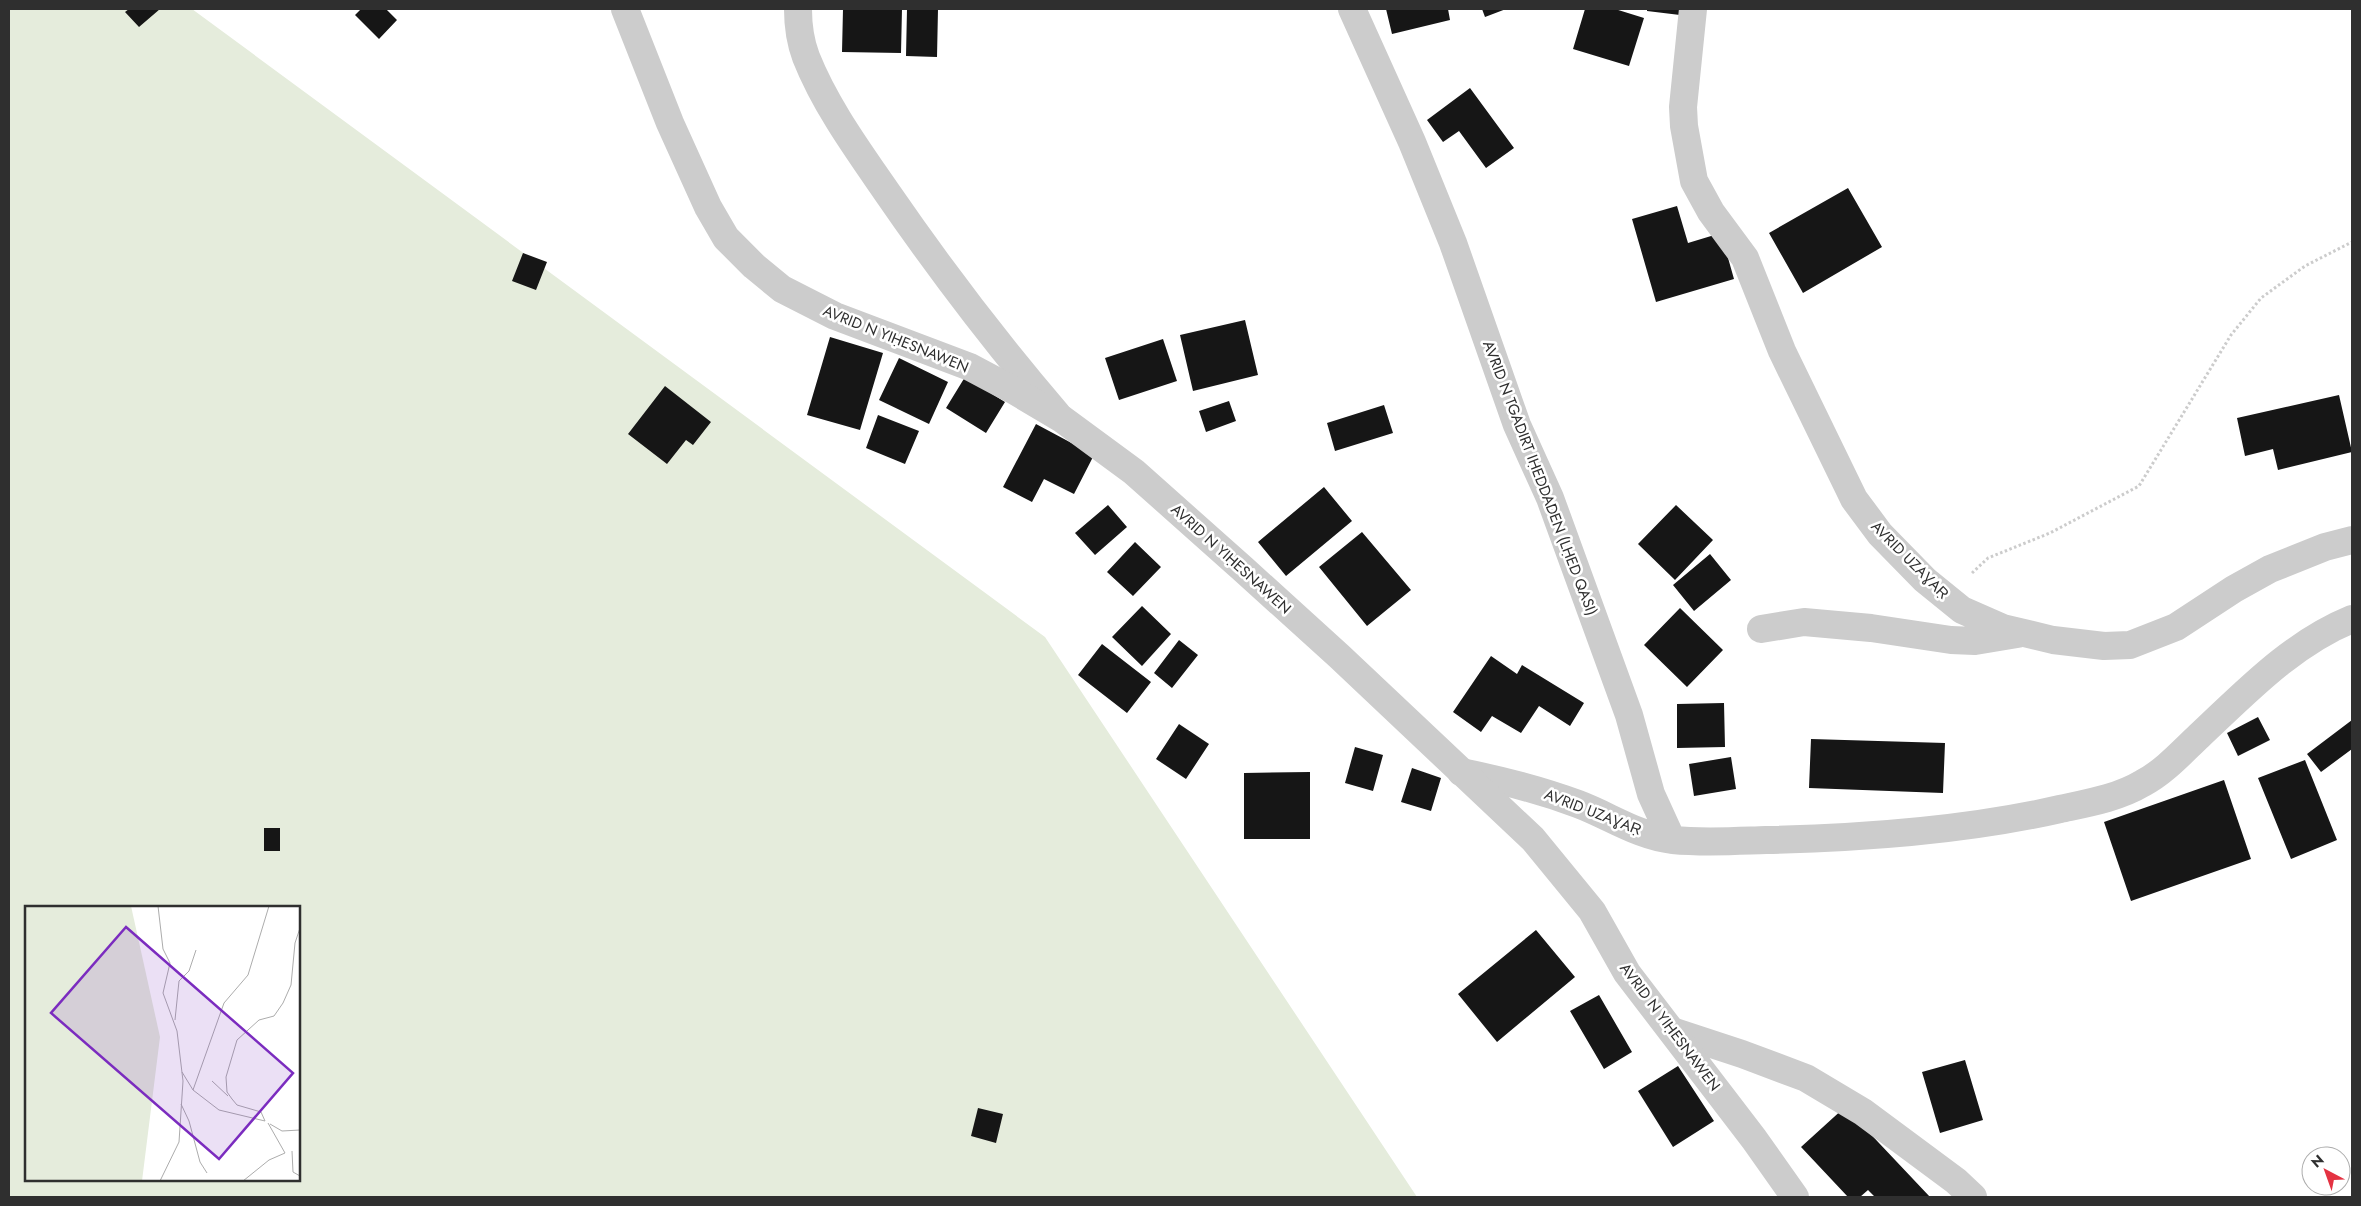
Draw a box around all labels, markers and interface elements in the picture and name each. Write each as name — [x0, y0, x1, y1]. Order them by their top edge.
street label: AVRID N YIḤESNAWEN — [820, 300, 972, 378]
street label: AVRID N TGADIRT IḤEDDADEN (LḤED QASI) — [1477, 337, 1603, 619]
street label: AVRID N YIḤESNAWEN — [1166, 499, 1296, 619]
street label: AVRID UZAƔAṚ — [1866, 516, 1954, 604]
street label: AVRID UZAƔAṚ — [1541, 783, 1645, 841]
inset map — [25, 906, 300, 1181]
street label: AVRID N YIḤESNAWEN — [1614, 958, 1726, 1096]
north arrow — [2301, 1146, 2351, 1196]
text: N — [2307, 1150, 2328, 1172]

